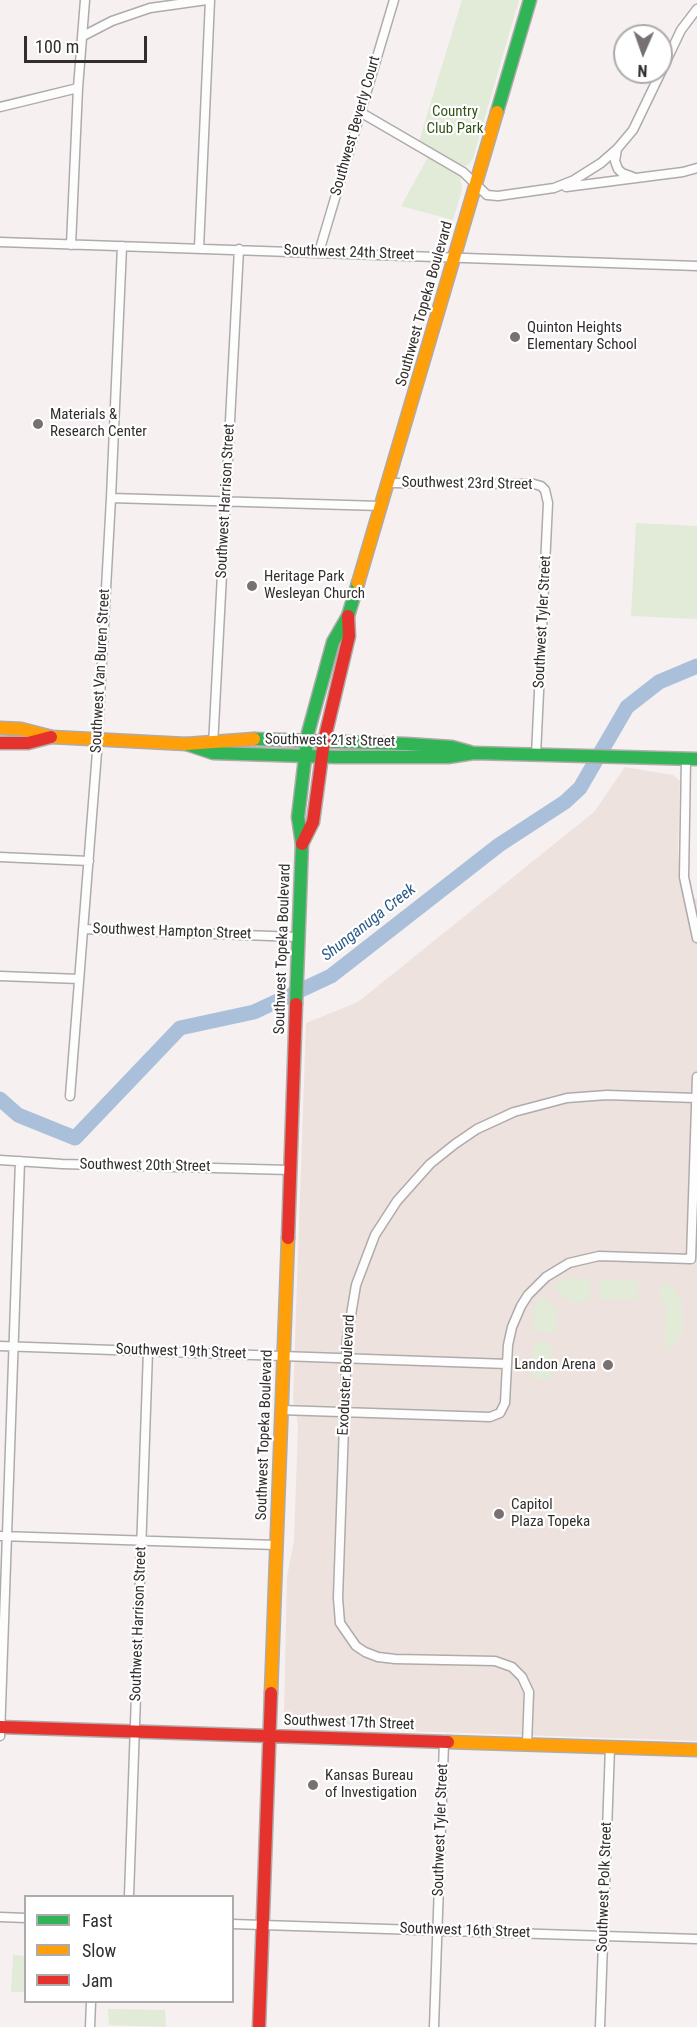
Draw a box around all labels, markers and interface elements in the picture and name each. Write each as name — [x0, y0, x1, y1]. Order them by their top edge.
scale bar — [27, 24, 150, 62]
north arrow — [613, 24, 673, 84]
text: 100 m — [35, 36, 79, 57]
street label: Southwest Beverly Court — [327, 54, 385, 198]
text: N — [637, 61, 648, 80]
park label: Country Club Park — [427, 103, 483, 138]
street label: Southwest Topeka Boulevard — [393, 219, 457, 389]
street label: Southwest 24th Street — [283, 242, 415, 264]
place label: Quinton Heights Elementary School — [527, 319, 637, 354]
marker: Quinton Heights Elementary School — [508, 330, 522, 344]
place label: Materials & Research Center — [50, 406, 147, 441]
marker: Materials & Research Center — [31, 417, 45, 431]
street label: Southwest Harrison Street — [213, 423, 239, 579]
street label: Southwest 23rd Street — [401, 474, 533, 494]
street label: Southwest Tyler Street — [531, 555, 555, 689]
place label: Heritage Park Wesleyan Church — [264, 568, 365, 603]
marker: Heritage Park Wesleyan Church — [245, 579, 259, 593]
street label: Southwest Van Buren Street — [88, 588, 114, 754]
street label: Southwest 21st Street — [265, 731, 395, 751]
street label: Southwest Topeka Boulevard — [271, 863, 295, 1035]
water label: Shunganuga Creek — [318, 880, 420, 966]
street label: Southwest Hampton Street — [92, 920, 252, 944]
street label: Southwest 20th Street — [79, 1156, 211, 1176]
street label: Exoduster Boulevard — [335, 1314, 359, 1436]
street label: Southwest 19th Street — [115, 1341, 247, 1363]
street label: Southwest Topeka Boulevard — [253, 1349, 277, 1521]
place label: Landon Arena — [514, 1356, 596, 1374]
marker: Landon Arena — [601, 1358, 615, 1372]
place label: Capitol Plaza Topeka — [511, 1496, 590, 1531]
marker: Capitol Plaza Topeka — [492, 1507, 506, 1521]
street label: Southwest Harrison Street — [127, 1546, 151, 1702]
street label: Southwest 17th Street — [283, 1712, 415, 1734]
street label: Southwest Tyler Street — [430, 1763, 452, 1897]
place label: Kansas Bureau of Investigation — [325, 1767, 417, 1802]
marker: Kansas Bureau of Investigation — [306, 1778, 320, 1792]
street label: Southwest Polk Street — [594, 1822, 616, 1952]
legend — [24, 1895, 234, 2003]
text: Fast — [82, 1910, 113, 1931]
street label: Southwest 16th Street — [399, 1920, 531, 1942]
text: Slow — [82, 1940, 116, 1961]
text: Jam — [82, 1970, 113, 1991]

